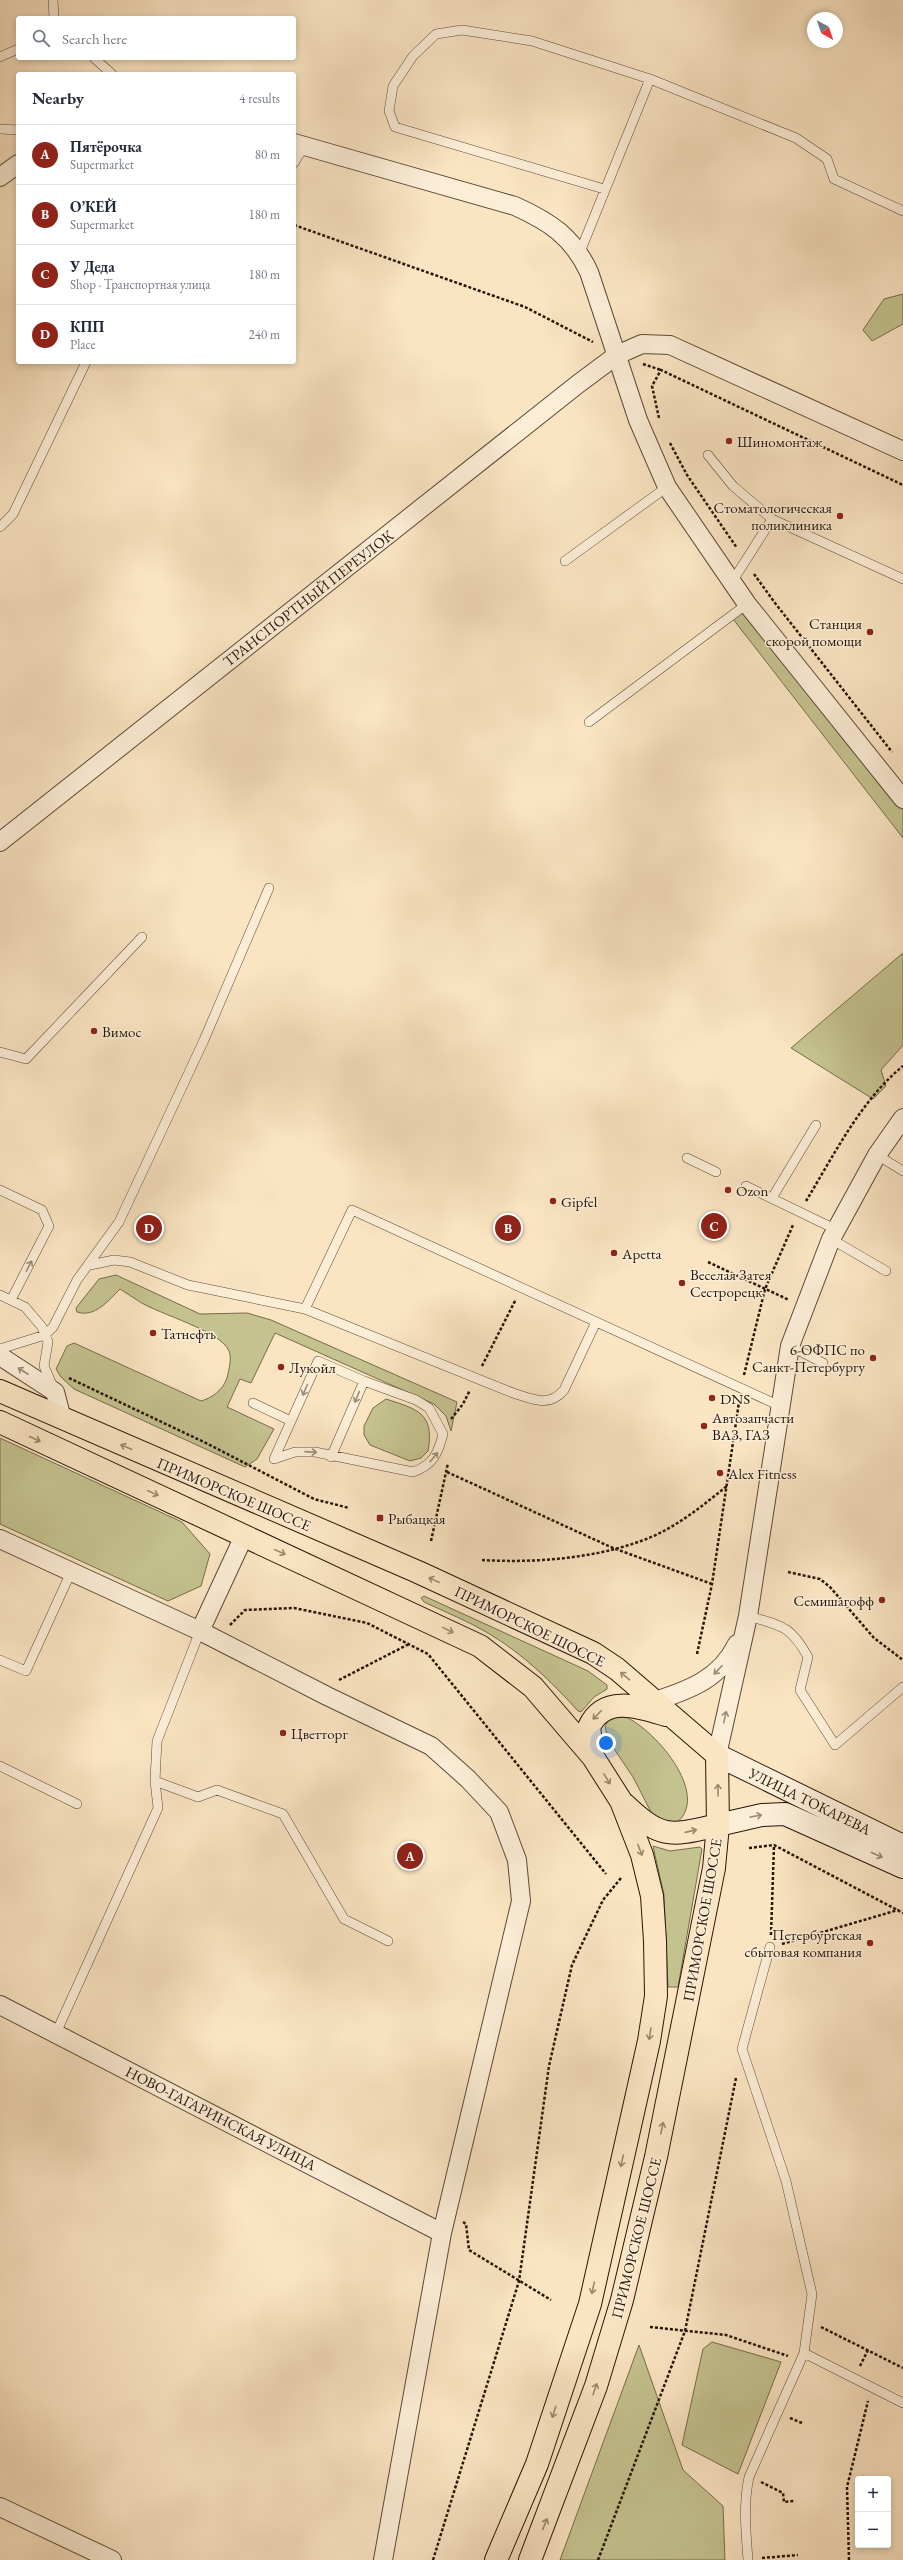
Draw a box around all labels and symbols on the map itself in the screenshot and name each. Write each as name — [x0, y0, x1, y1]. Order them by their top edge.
north arrow — [807, 12, 843, 48]
place label: Шиномонтаж — [737, 432, 823, 451]
marker: Шиномонтаж — [724, 436, 734, 446]
place label: Стоматологическая поликлиника — [714, 498, 832, 534]
marker: Стоматологическая поликлиника — [835, 511, 845, 521]
street label: ТРАНСПОРТНЫЙ ПЕРЕУЛОК — [219, 526, 397, 670]
place label: Станция скорой помощи — [766, 614, 862, 650]
marker: Станция скорой помощи — [865, 627, 875, 637]
place label: Вимос — [102, 1022, 142, 1041]
marker: Вимос — [89, 1026, 99, 1036]
place label: Ozon — [736, 1181, 769, 1200]
marker: Ozon — [723, 1185, 733, 1195]
place label: Gipfel — [561, 1192, 598, 1211]
marker: Gipfel — [548, 1196, 558, 1206]
pin: C — [701, 1211, 727, 1241]
pin: D — [136, 1213, 162, 1243]
pin: B — [495, 1213, 521, 1243]
place label: Apetta — [621, 1244, 661, 1263]
marker: Apetta — [609, 1248, 619, 1258]
one-way arrow — [25, 1260, 33, 1272]
place label: Веселая Затея Сестрорецк — [690, 1265, 772, 1301]
marker: Веселая Затея Сестрорецк — [677, 1278, 687, 1288]
place label: Татнефть — [161, 1324, 216, 1343]
marker: Татнефть — [148, 1328, 158, 1338]
place label: 6-ОФПС по Санкт-Петербургу — [752, 1340, 865, 1376]
marker: 6-ОФПС по Санкт-Петербургу — [868, 1353, 878, 1363]
place label: Лукойл — [289, 1358, 336, 1377]
marker: Лукойл — [276, 1362, 286, 1372]
one-way arrow — [18, 1367, 29, 1375]
one-way arrow — [301, 1384, 308, 1396]
place label: DNS — [720, 1389, 750, 1408]
one-way arrow — [352, 1391, 360, 1403]
marker: DNS — [707, 1393, 717, 1403]
place label: Автозапчасти ВАЗ, ГАЗ — [711, 1408, 794, 1444]
marker: Автозапчасти ВАЗ, ГАЗ — [699, 1421, 709, 1431]
one-way arrow — [29, 1436, 41, 1443]
one-way arrow — [120, 1443, 132, 1451]
one-way arrow — [304, 1449, 317, 1456]
one-way arrow — [429, 1452, 438, 1462]
street label: ПРИМОРСКОЕ ШОССЕ — [154, 1453, 314, 1535]
place label: Alex Fitness — [727, 1464, 797, 1483]
marker: Alex Fitness — [715, 1468, 725, 1478]
one-way arrow — [147, 1490, 159, 1497]
place label: Рыбацкая — [388, 1509, 446, 1528]
marker: Рыбацкая — [375, 1513, 385, 1523]
one-way arrow — [273, 1549, 285, 1556]
one-way arrow — [429, 1576, 441, 1583]
street label: ПРИМОРСКОЕ ШОССЕ — [451, 1581, 609, 1671]
place label: Семишагофф — [794, 1591, 874, 1610]
marker: Семишагофф — [877, 1595, 887, 1605]
one-way arrow — [442, 1627, 454, 1634]
one-way arrow — [713, 1665, 723, 1675]
one-way arrow — [620, 1671, 630, 1680]
one-way arrow — [592, 1710, 602, 1720]
one-way arrow — [722, 1711, 730, 1724]
place label: Цветторг — [291, 1724, 348, 1743]
marker: Цветторг — [278, 1728, 288, 1738]
your location — [596, 1733, 616, 1753]
street label: УЛИЦА ТОКАРЕВА — [745, 1763, 875, 1839]
one-way arrow — [603, 1773, 611, 1784]
one-way arrow — [714, 1784, 722, 1797]
one-way arrow — [750, 1812, 763, 1820]
one-way arrow — [684, 1827, 697, 1835]
street label: ПРИМОРСКОЕ ШОССЕ — [678, 1836, 726, 2003]
pin: A — [397, 1841, 423, 1871]
one-way arrow — [637, 1844, 645, 1856]
one-way arrow — [871, 1852, 883, 1859]
place label: Петербургская сбытовая компания — [745, 1925, 862, 1961]
marker: Петербургская сбытовая компания — [865, 1938, 875, 1948]
one-way arrow — [646, 2027, 654, 2040]
street label: НОВО-ГАГАРИНСКАЯ УЛИЦА — [122, 2062, 320, 2175]
one-way arrow — [658, 2121, 666, 2134]
one-way arrow — [617, 2154, 625, 2167]
street label: ПРИМОРСКОЕ ШОССЕ — [607, 2155, 665, 2321]
one-way arrow — [589, 2281, 597, 2294]
one-way arrow — [592, 2383, 600, 2395]
one-way arrow — [550, 2405, 557, 2418]
one-way arrow — [541, 2518, 549, 2530]

